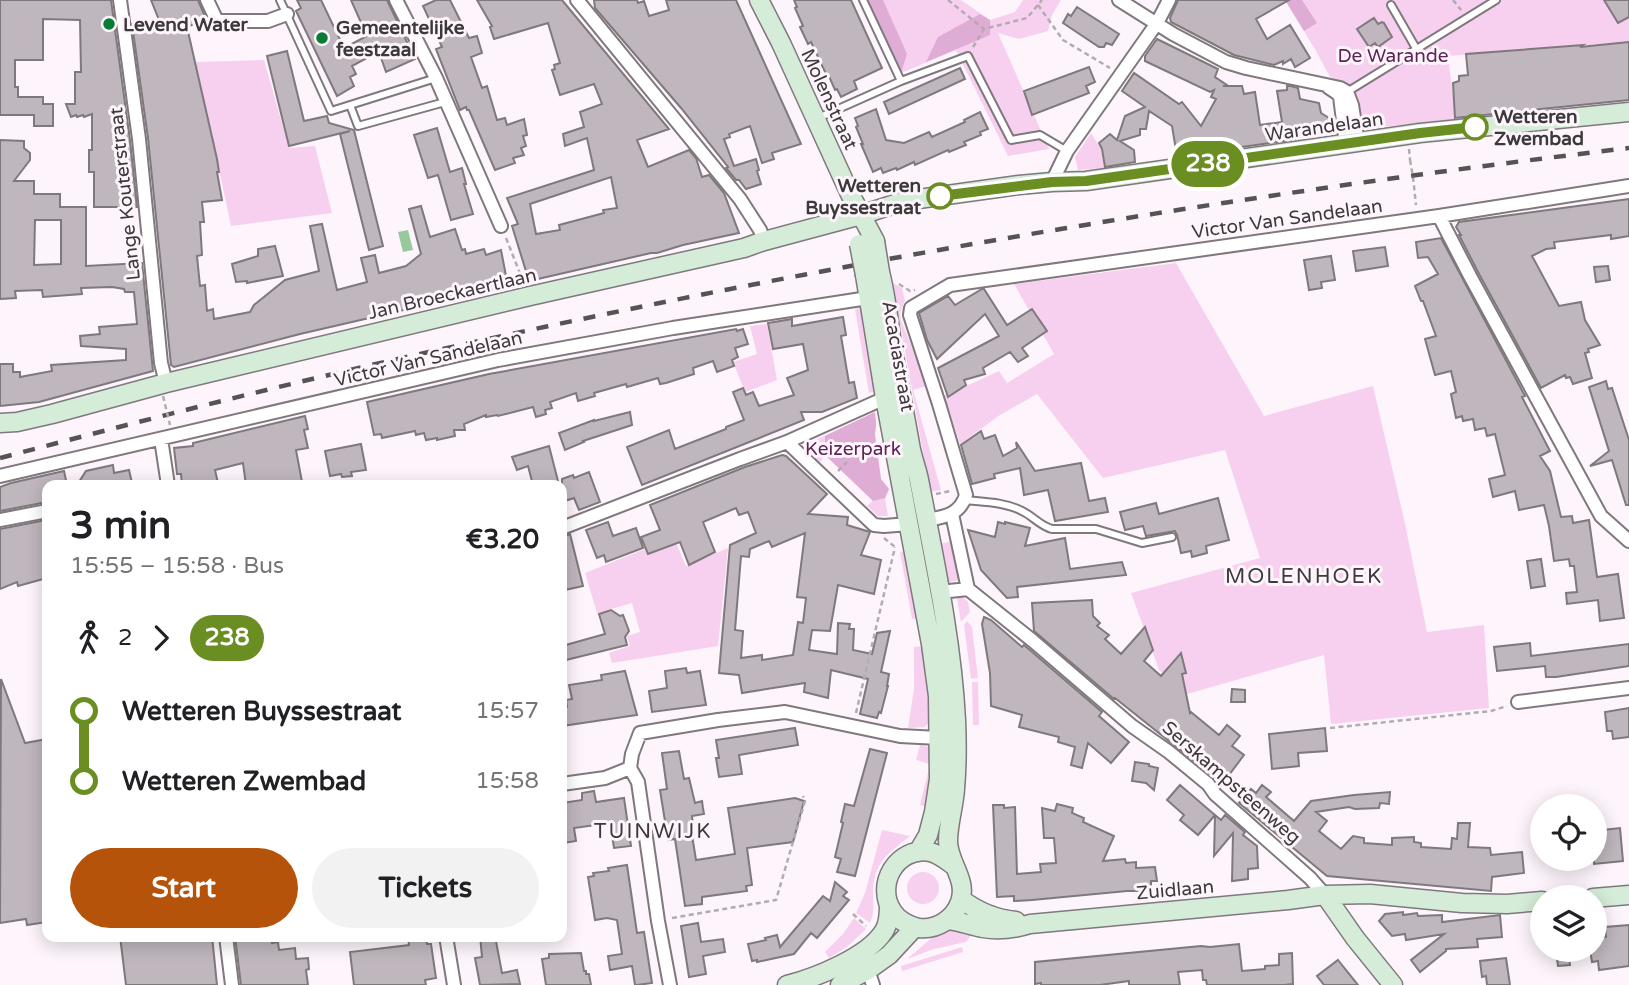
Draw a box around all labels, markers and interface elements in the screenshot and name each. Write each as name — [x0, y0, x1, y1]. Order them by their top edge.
place label: Levend Water — [123, 14, 249, 36]
marker: Levend Water — [101, 16, 117, 32]
place label: Gemeentelijke feestzaal — [336, 17, 465, 61]
marker: Gemeentelijke feestzaal — [314, 30, 330, 46]
park label: De Warande — [1338, 45, 1449, 67]
street label: Molenstraat — [796, 46, 862, 153]
street label: Lange Kouterstraat — [105, 106, 145, 281]
place label: Wetteren Zwembad — [1494, 106, 1584, 150]
street label: Warandelaan — [1264, 108, 1385, 146]
marker: Wetteren Zwembad — [1462, 114, 1488, 140]
line badge: 238 — [1168, 141, 1248, 187]
text: 238 — [1185, 149, 1231, 178]
place label: Wetteren Buyssestraat — [805, 175, 922, 220]
marker: Wetteren Buyssestraat — [927, 183, 953, 209]
street label: Victor Van Sandelaan — [1190, 195, 1384, 243]
street label: Jan Broeckaertlaan — [366, 264, 539, 324]
street label: Acaciastraat — [877, 299, 919, 413]
street label: Victor Van Sandelaan — [332, 327, 524, 391]
park label: Keizerpark — [805, 438, 901, 460]
text: 3 min — [70, 503, 171, 549]
text: €3.20 — [466, 524, 539, 555]
text: 15:55 – 15:58 · Bus — [70, 552, 284, 580]
district label: MOLENHOEK — [1225, 564, 1383, 589]
icon: walk — [70, 619, 108, 657]
icon: forward — [142, 619, 180, 657]
text: 238 — [204, 623, 250, 652]
text: 2 — [118, 624, 132, 652]
text: Wetteren Buyssestraat — [122, 696, 402, 727]
text: 15:57 — [475, 697, 539, 725]
street label: Serskampsteenweg — [1158, 717, 1305, 849]
text: Wetteren Zwembad — [122, 766, 366, 797]
text: 15:58 — [475, 767, 539, 795]
map controls — [1530, 794, 1607, 962]
button: locate — [1530, 794, 1607, 871]
district label: TUINWIJK — [594, 819, 712, 844]
button: Start — [70, 848, 298, 928]
button: Tickets — [312, 848, 539, 928]
street label: Zuidlaan — [1135, 876, 1215, 904]
button: layers — [1530, 885, 1607, 962]

